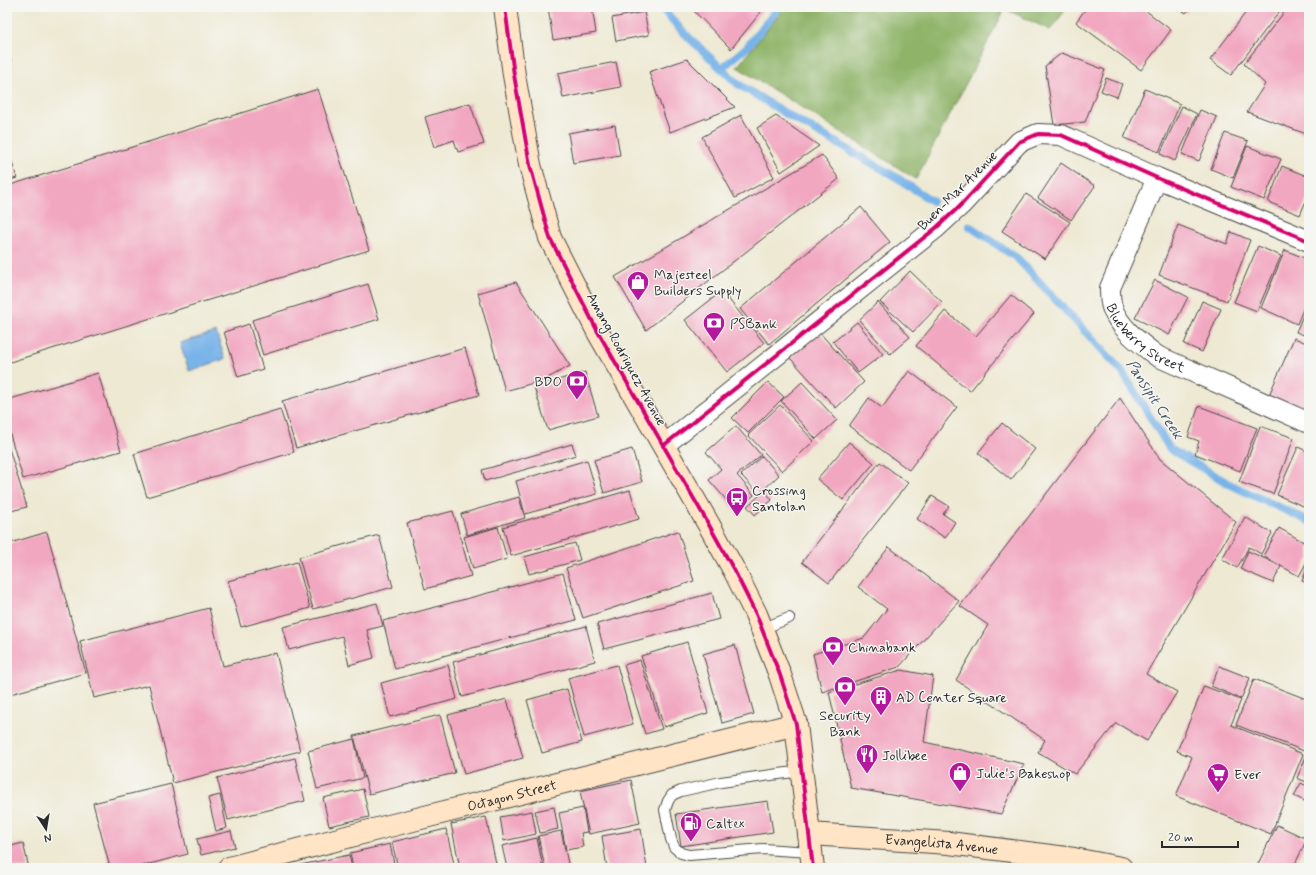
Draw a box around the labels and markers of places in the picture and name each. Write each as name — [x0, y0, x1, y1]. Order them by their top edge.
place label: Majesteel Builders Supply — [654, 266, 741, 300]
shop icon: Majesteel Builders Supply — [625, 269, 651, 302]
bank icon: PSBank — [701, 310, 727, 343]
place label: PSBank — [730, 315, 777, 333]
bank icon: BDO — [564, 368, 590, 401]
place label: BDO — [535, 373, 562, 391]
place label: Crossing Santolan — [752, 482, 806, 516]
bus stop icon: Crossing Santolan — [724, 485, 750, 518]
bank icon: Chinabank — [820, 634, 846, 667]
place label: Chinabank — [848, 639, 916, 657]
bank icon: Security Bank — [832, 674, 858, 707]
building icon: AD Center Square — [868, 684, 894, 717]
place label: AD Center Square — [896, 689, 1007, 707]
place label: Security Bank — [819, 707, 871, 741]
restaurant icon: Jollibee — [854, 742, 880, 775]
place label: Jollibee — [882, 747, 928, 765]
shop icon: Julie's Bakeshop — [947, 760, 973, 793]
supermarket icon: Ever — [1205, 761, 1231, 794]
place label: Julie's Bakeshop — [976, 765, 1071, 783]
place label: Ever — [1234, 766, 1261, 784]
fuel station icon: Caltex — [678, 810, 704, 843]
place label: Caltex — [706, 815, 745, 833]

